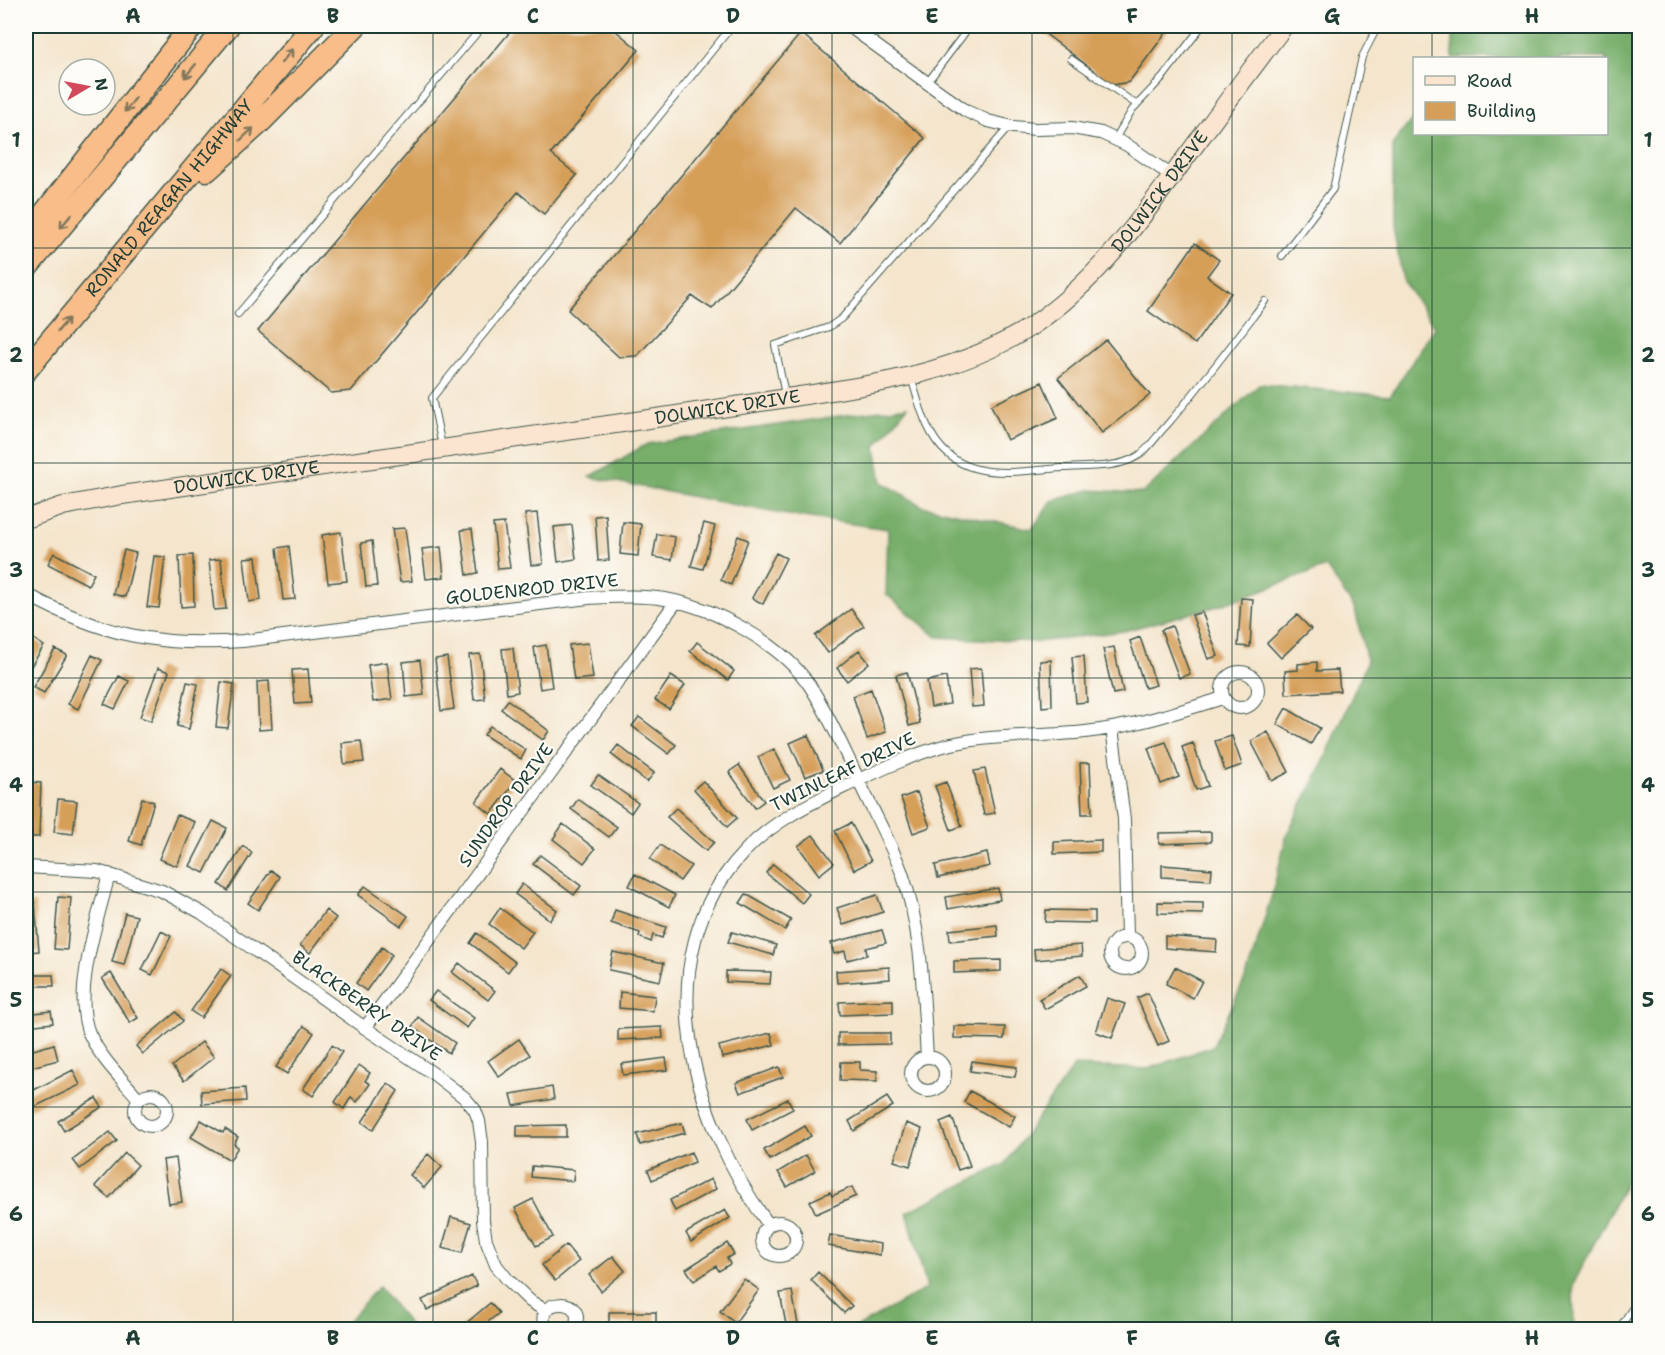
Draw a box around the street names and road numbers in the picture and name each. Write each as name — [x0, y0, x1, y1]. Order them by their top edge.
street label: RONALD REAGAN HIGHWAY — [80, 94, 259, 302]
street label: DOLWICK DRIVE — [1106, 126, 1214, 258]
street label: DOLWICK DRIVE — [653, 384, 802, 430]
street label: DOLWICK DRIVE — [172, 455, 321, 499]
street label: GOLDENROD DRIVE — [444, 568, 620, 610]
street label: TWINLEAF DRIVE — [766, 726, 920, 818]
street label: SUNDROP DRIVE — [453, 738, 559, 872]
street label: BLACKBERRY DRIVE — [287, 945, 447, 1067]

